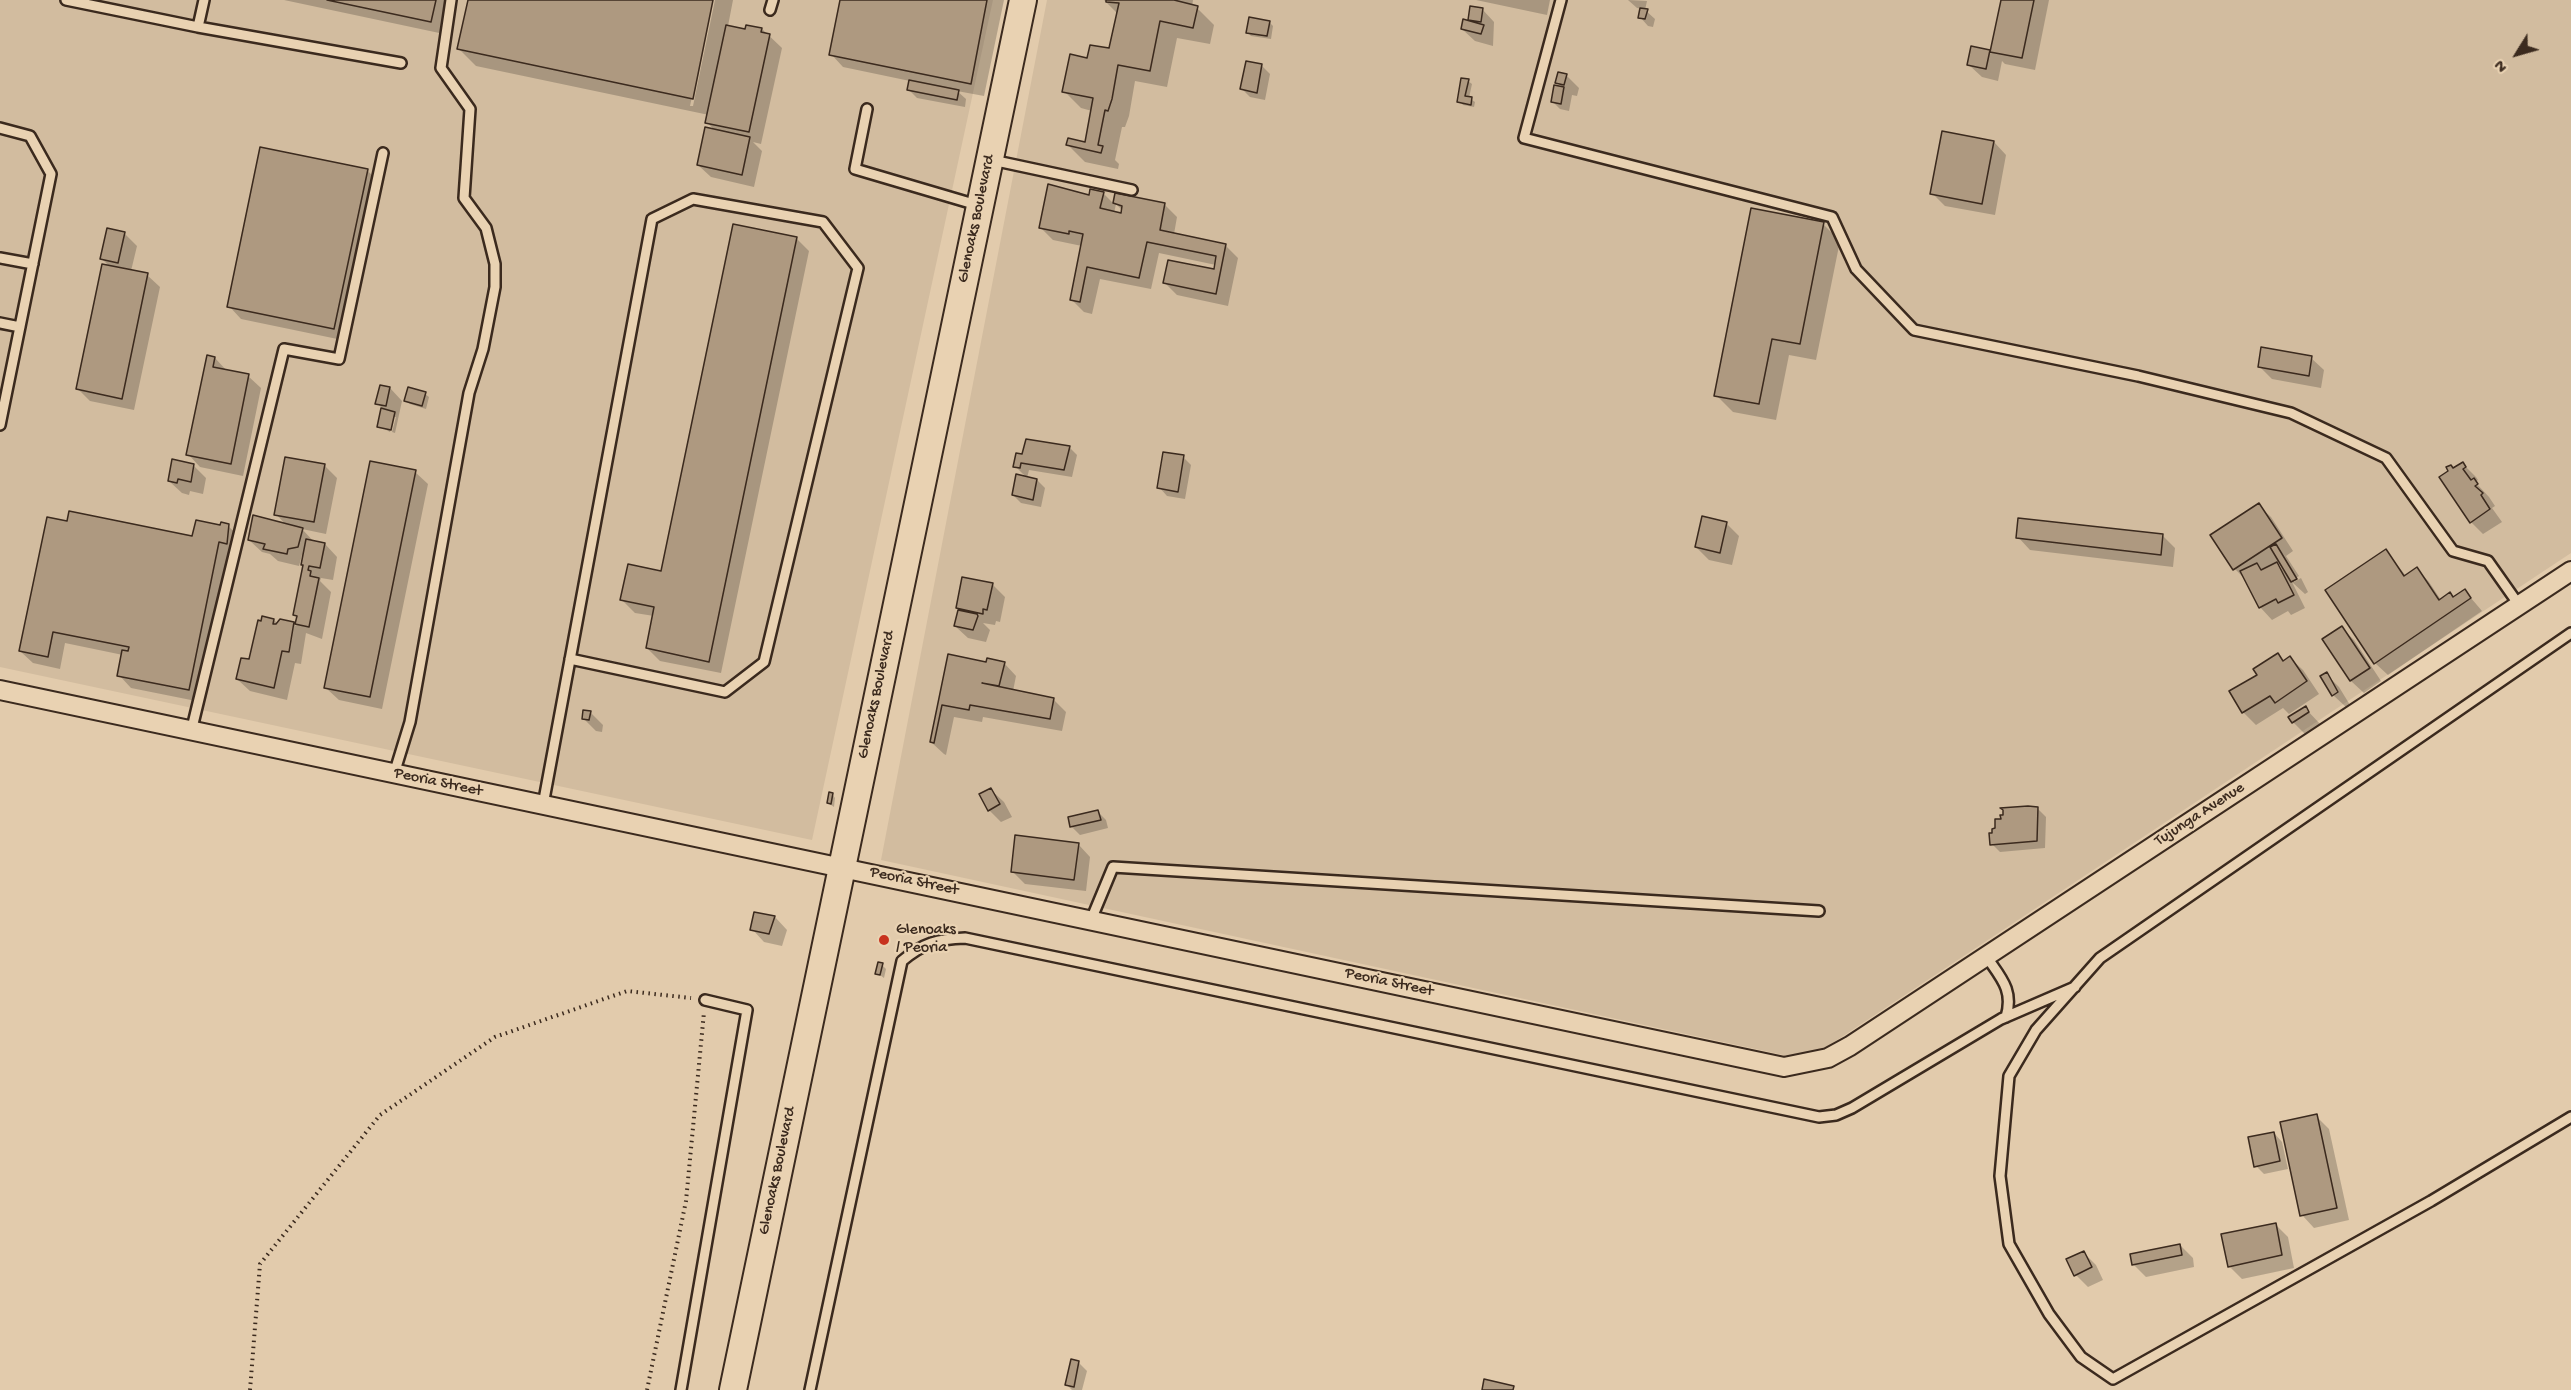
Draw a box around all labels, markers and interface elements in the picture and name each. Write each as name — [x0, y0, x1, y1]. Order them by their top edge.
north arrow — [2487, 24, 2547, 84]
text: N — [2491, 55, 2513, 75]
street label: Glenoaks Boulevard — [954, 153, 1000, 285]
street label: Glenoaks Boulevard — [854, 629, 900, 761]
street label: Peoria Street — [392, 764, 484, 802]
street label: Tujunga Avenue — [2151, 779, 2249, 851]
street label: Peoria Street — [868, 863, 960, 901]
place label: Glenoaks / Peoria — [896, 921, 956, 959]
marker: Glenoaks / Peoria — [877, 933, 891, 947]
street label: Peoria Street — [1343, 964, 1435, 1002]
street label: Glenoaks Boulevard — [755, 1105, 801, 1237]

